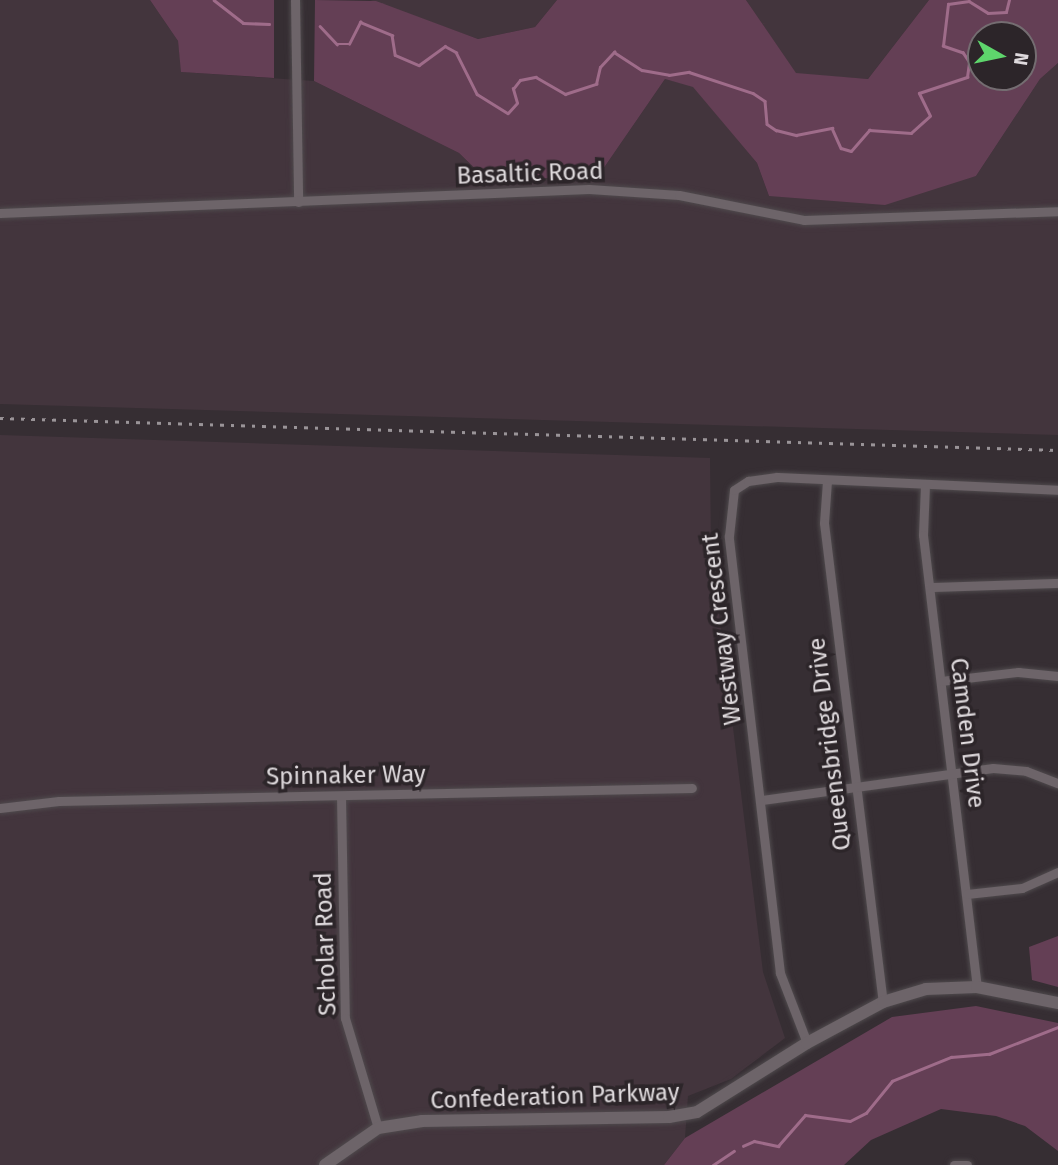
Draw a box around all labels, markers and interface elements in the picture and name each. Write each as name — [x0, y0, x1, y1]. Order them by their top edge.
north arrow — [967, 21, 1037, 91]
text: N — [1009, 51, 1034, 67]
street label: Basaltic Road — [456, 157, 604, 191]
street label: Westway Crescent — [696, 531, 748, 727]
street label: Queensbridge Drive — [803, 636, 857, 852]
street label: Camden Drive — [944, 656, 990, 810]
street label: Spinnaker Way — [266, 760, 426, 792]
street label: Scholar Road — [309, 872, 343, 1016]
street label: Confederation Parkway — [430, 1078, 680, 1116]

